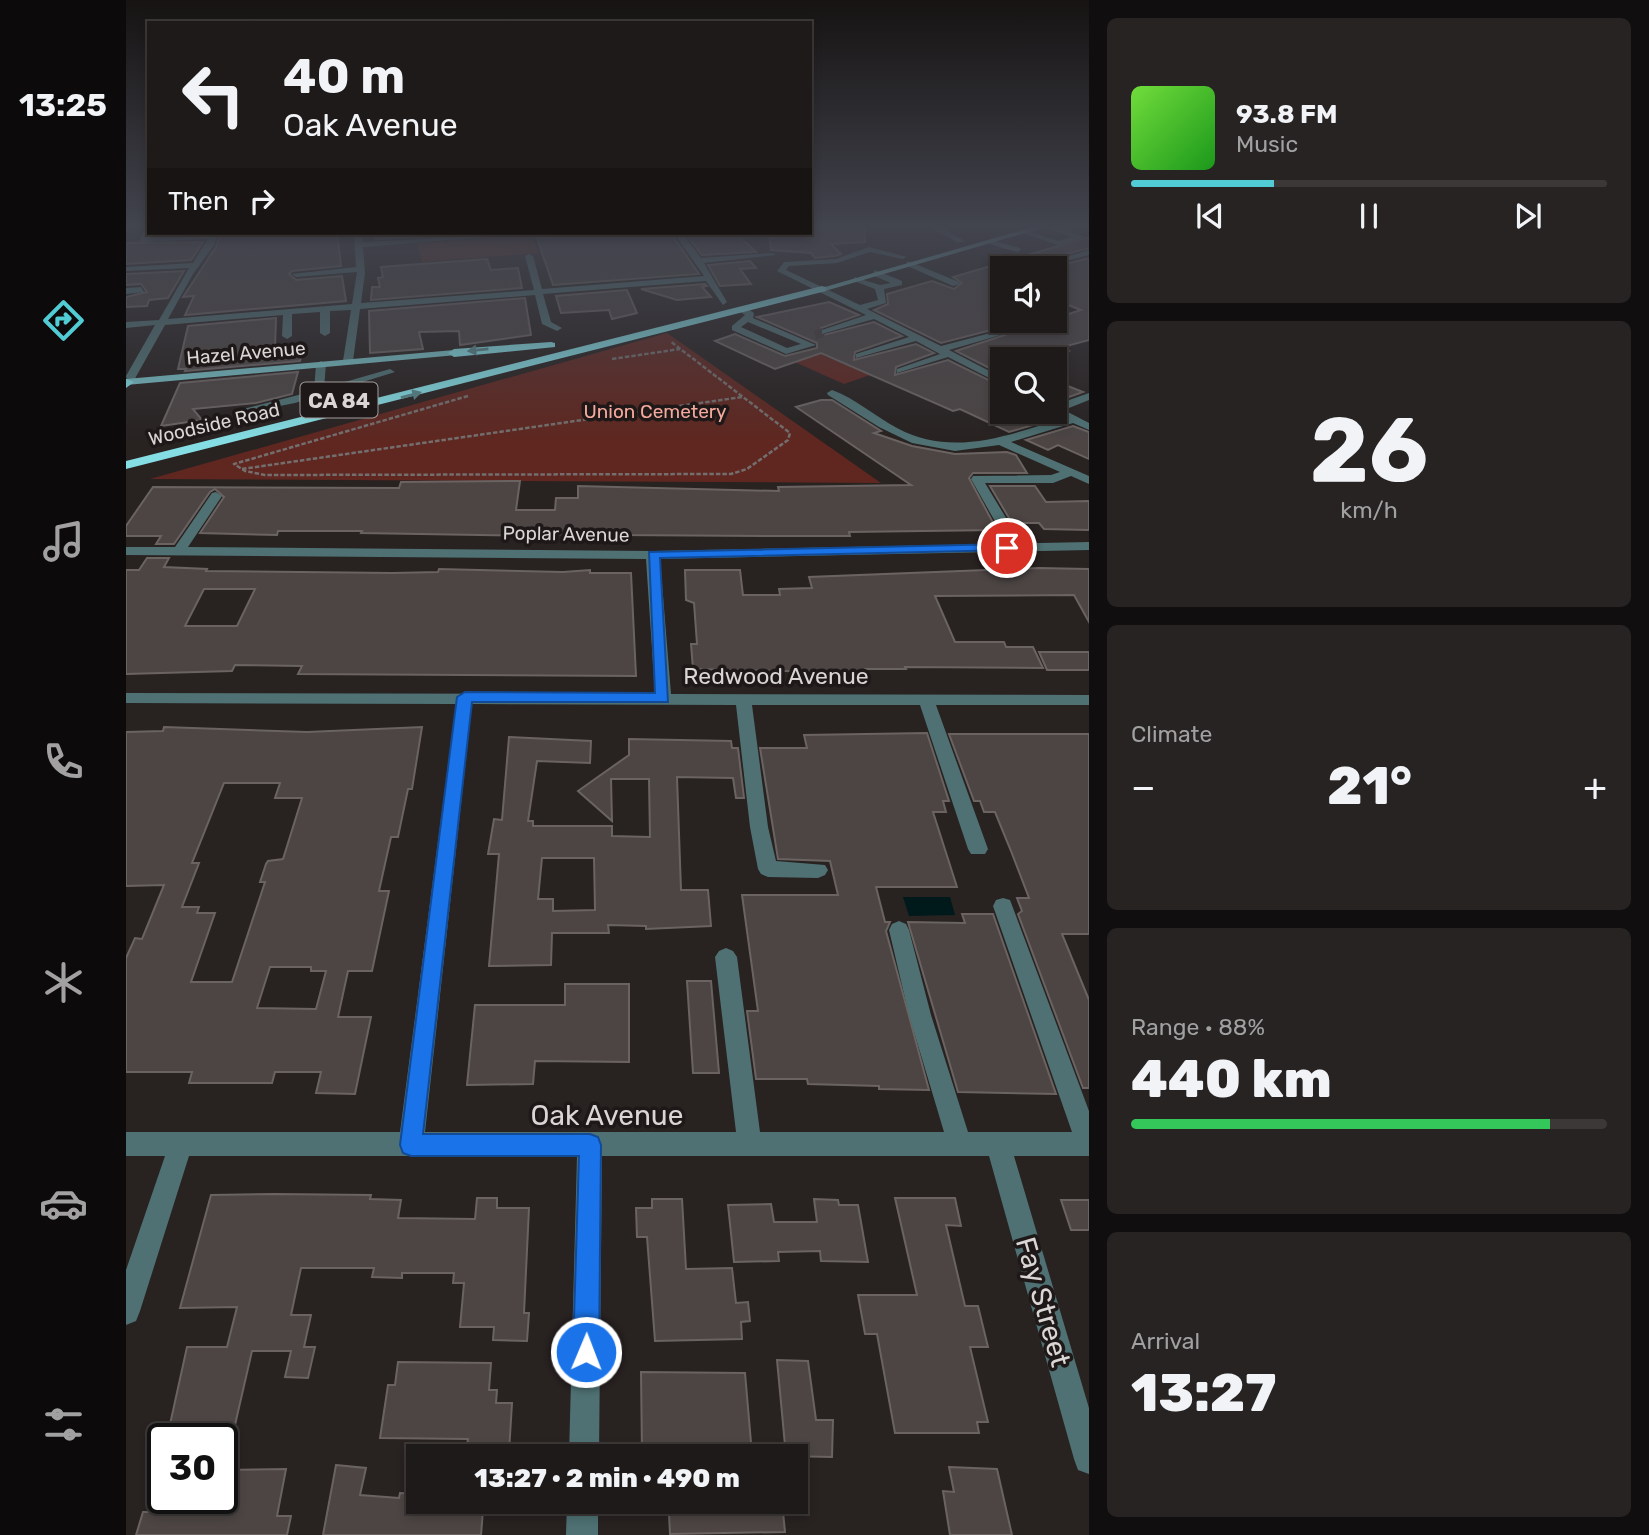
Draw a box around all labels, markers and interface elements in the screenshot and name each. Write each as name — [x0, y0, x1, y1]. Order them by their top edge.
text: 40 m — [283, 47, 405, 105]
icon: left — [168, 49, 259, 140]
text: 13:25 — [19, 86, 107, 124]
text: 93.8 FM — [1236, 99, 1338, 130]
text: Oak Avenue — [283, 106, 458, 144]
text: Music — [1236, 130, 1298, 158]
icon: right — [243, 182, 281, 220]
text: Then — [168, 186, 229, 217]
icon: previous — [1191, 197, 1229, 235]
icon: pause — [1350, 197, 1388, 235]
icon: next — [1509, 197, 1547, 235]
map controls — [990, 256, 1067, 424]
button: sound — [990, 256, 1067, 333]
icon: directions — [39, 296, 88, 345]
street label: Hazel Avenue — [185, 336, 307, 370]
one-way arrow — [467, 345, 489, 356]
button: search — [990, 347, 1067, 424]
road number: CA 84 — [300, 382, 378, 418]
one-way arrow — [401, 389, 422, 399]
text: 26 — [1310, 396, 1428, 504]
street label: Woodside Road — [146, 398, 282, 450]
park label: Union Cemetery — [583, 400, 727, 423]
text: km/h — [1340, 496, 1398, 524]
icon: music — [39, 517, 88, 566]
pin — [977, 518, 1037, 578]
street label: Poplar Avenue — [502, 521, 630, 547]
icon: arrive — [988, 529, 1026, 567]
street label: Redwood Avenue — [683, 662, 869, 690]
text: Climate — [1131, 720, 1212, 748]
icon: phone — [39, 737, 88, 786]
text: 21° — [1327, 755, 1412, 817]
text: − — [1131, 764, 1156, 810]
text: + — [1583, 764, 1607, 810]
icon: climate — [39, 958, 88, 1007]
text: Range · 88% — [1131, 1013, 1265, 1041]
text: 440 km — [1131, 1048, 1332, 1110]
street label: Oak Avenue — [531, 1099, 683, 1132]
icon: car — [39, 1179, 88, 1228]
street label: Fay Street — [1009, 1233, 1077, 1371]
position arrow — [549, 1315, 623, 1389]
text: Arrival — [1131, 1327, 1200, 1355]
text: 13:27 — [1131, 1362, 1276, 1424]
icon: filters — [39, 1400, 88, 1449]
speed limit sign: 30 — [147, 1423, 238, 1514]
text: 13:27 · 2 min · 490 m — [474, 1463, 740, 1494]

